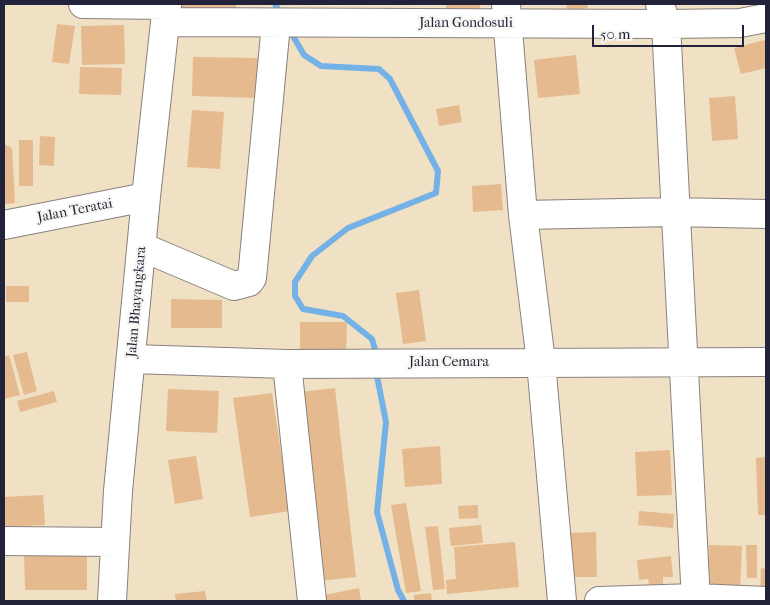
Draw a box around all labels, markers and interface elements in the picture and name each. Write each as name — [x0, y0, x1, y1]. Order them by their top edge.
scale bar — [595, 15, 748, 47]
street label: Jalan Gondosuli — [419, 16, 513, 32]
text: 50 m — [600, 25, 630, 43]
street label: Jalan Teratai — [36, 195, 114, 227]
street label: Jalan Bhayangkara — [124, 246, 150, 358]
street label: Jalan Cemara — [409, 355, 489, 371]

